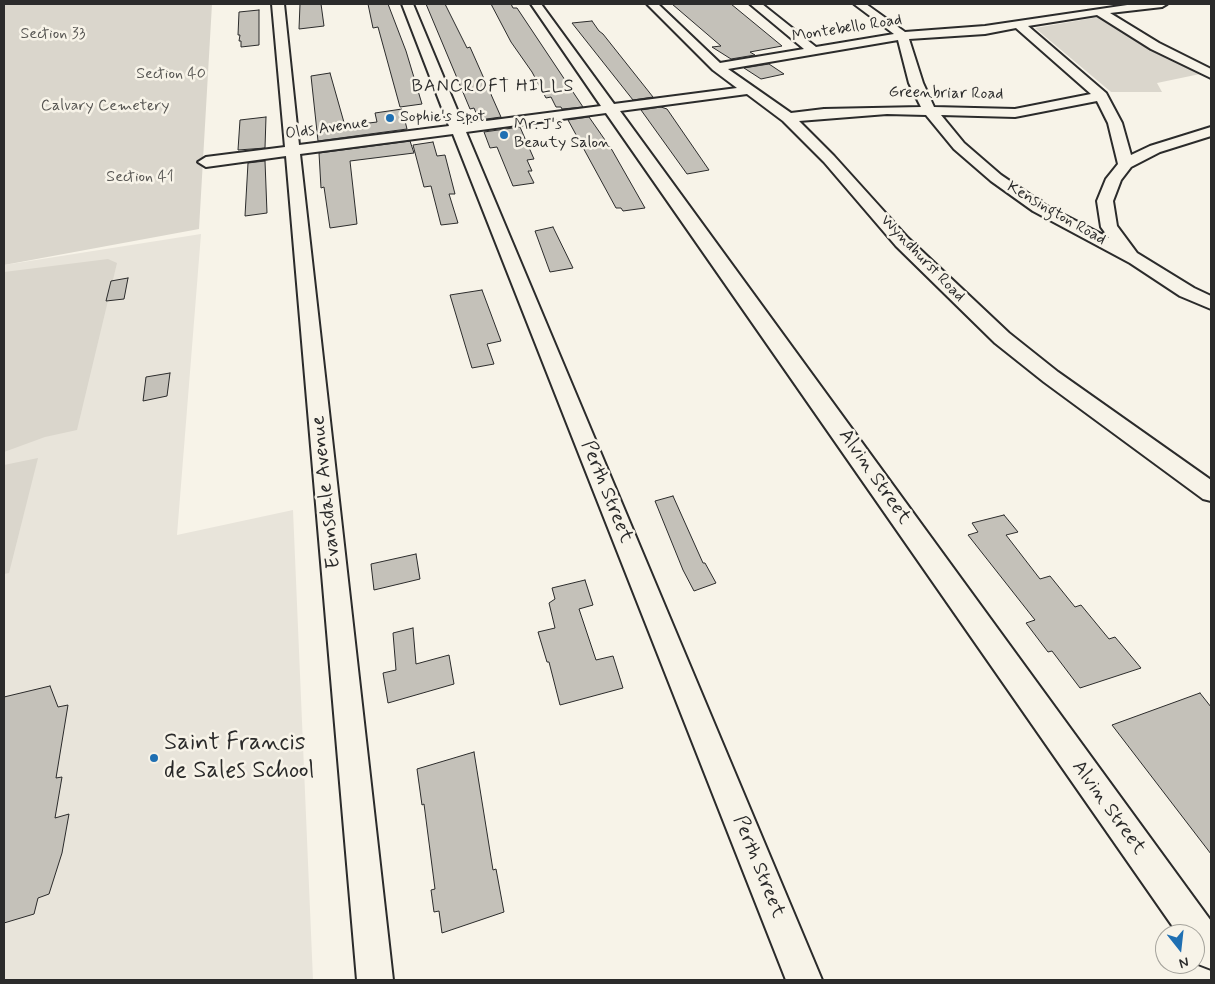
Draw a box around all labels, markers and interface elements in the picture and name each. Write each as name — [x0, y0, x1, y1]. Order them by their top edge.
street label: Montebello Road — [791, 11, 903, 47]
park label: Section 33 — [20, 25, 86, 45]
park label: Section 40 — [136, 65, 206, 85]
district label: BANCROFT HILLS — [410, 76, 576, 98]
street label: Greenbriar Road — [889, 83, 1003, 105]
park label: Calvary Cemetery — [41, 97, 169, 117]
place label: Sophie's Spot — [400, 108, 485, 128]
marker: Sophie's Spot — [384, 112, 396, 124]
street label: Olds Avenue — [284, 114, 370, 144]
place label: Mr. J's Beauty Salon — [514, 116, 610, 154]
marker: Mr. J's Beauty Salon — [498, 129, 510, 141]
park label: Section 41 — [106, 168, 174, 188]
street label: Kensington Road — [1003, 178, 1109, 250]
street label: Wyndhurst Road — [876, 212, 968, 306]
street label: Evansdale Avenue — [307, 414, 347, 570]
street label: Alvin Street — [832, 425, 916, 529]
street label: Perth Street — [575, 438, 637, 546]
place label: Saint Francis de Sales School — [164, 730, 314, 786]
marker: Saint Francis de Sales School — [148, 752, 160, 764]
street label: Alvin Street — [1066, 756, 1150, 860]
street label: Perth Street — [727, 813, 789, 921]
north arrow — [1155, 924, 1205, 974]
text: N — [1177, 953, 1191, 972]

